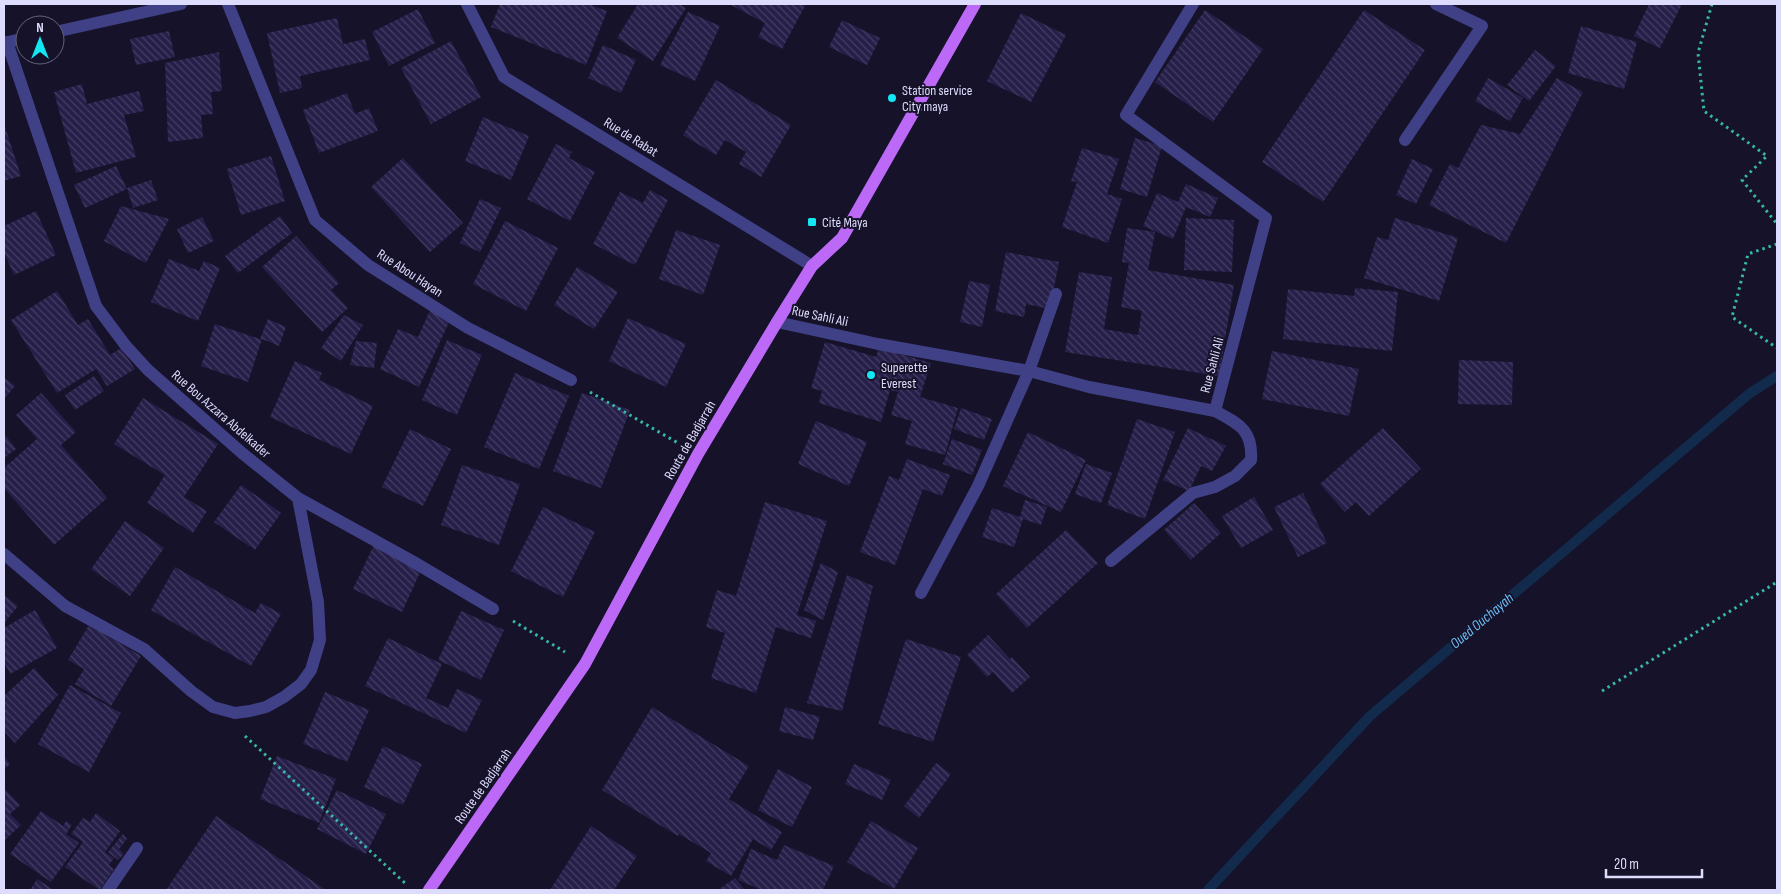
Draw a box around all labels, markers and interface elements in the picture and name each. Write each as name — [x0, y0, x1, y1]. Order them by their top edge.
north arrow — [15, 15, 65, 65]
text: N — [36, 19, 44, 36]
place label: Station service City maya — [902, 82, 972, 115]
marker: Station service City maya — [886, 92, 898, 104]
street label: Rue de Rabat — [601, 114, 661, 160]
place label: Cité Maya — [822, 214, 868, 231]
marker: Cité Maya — [806, 216, 818, 228]
street label: Rue Abou Hayan — [374, 245, 446, 301]
street label: Rue Sahli Ali — [790, 302, 850, 330]
street label: Rue Sahli Ali — [1196, 335, 1228, 395]
place label: Superette Everest — [881, 359, 928, 392]
street label: Rue Bou Azzara Abdelkader — [168, 366, 274, 462]
marker: Superette Everest — [865, 369, 877, 381]
street label: Route de Badjarrah — [661, 398, 719, 482]
water label: Oued Ouchayah — [1446, 589, 1518, 653]
street label: Route de Badjarrah — [451, 745, 515, 827]
scale bar — [1606, 846, 1702, 878]
text: 20 m — [1614, 855, 1639, 874]

